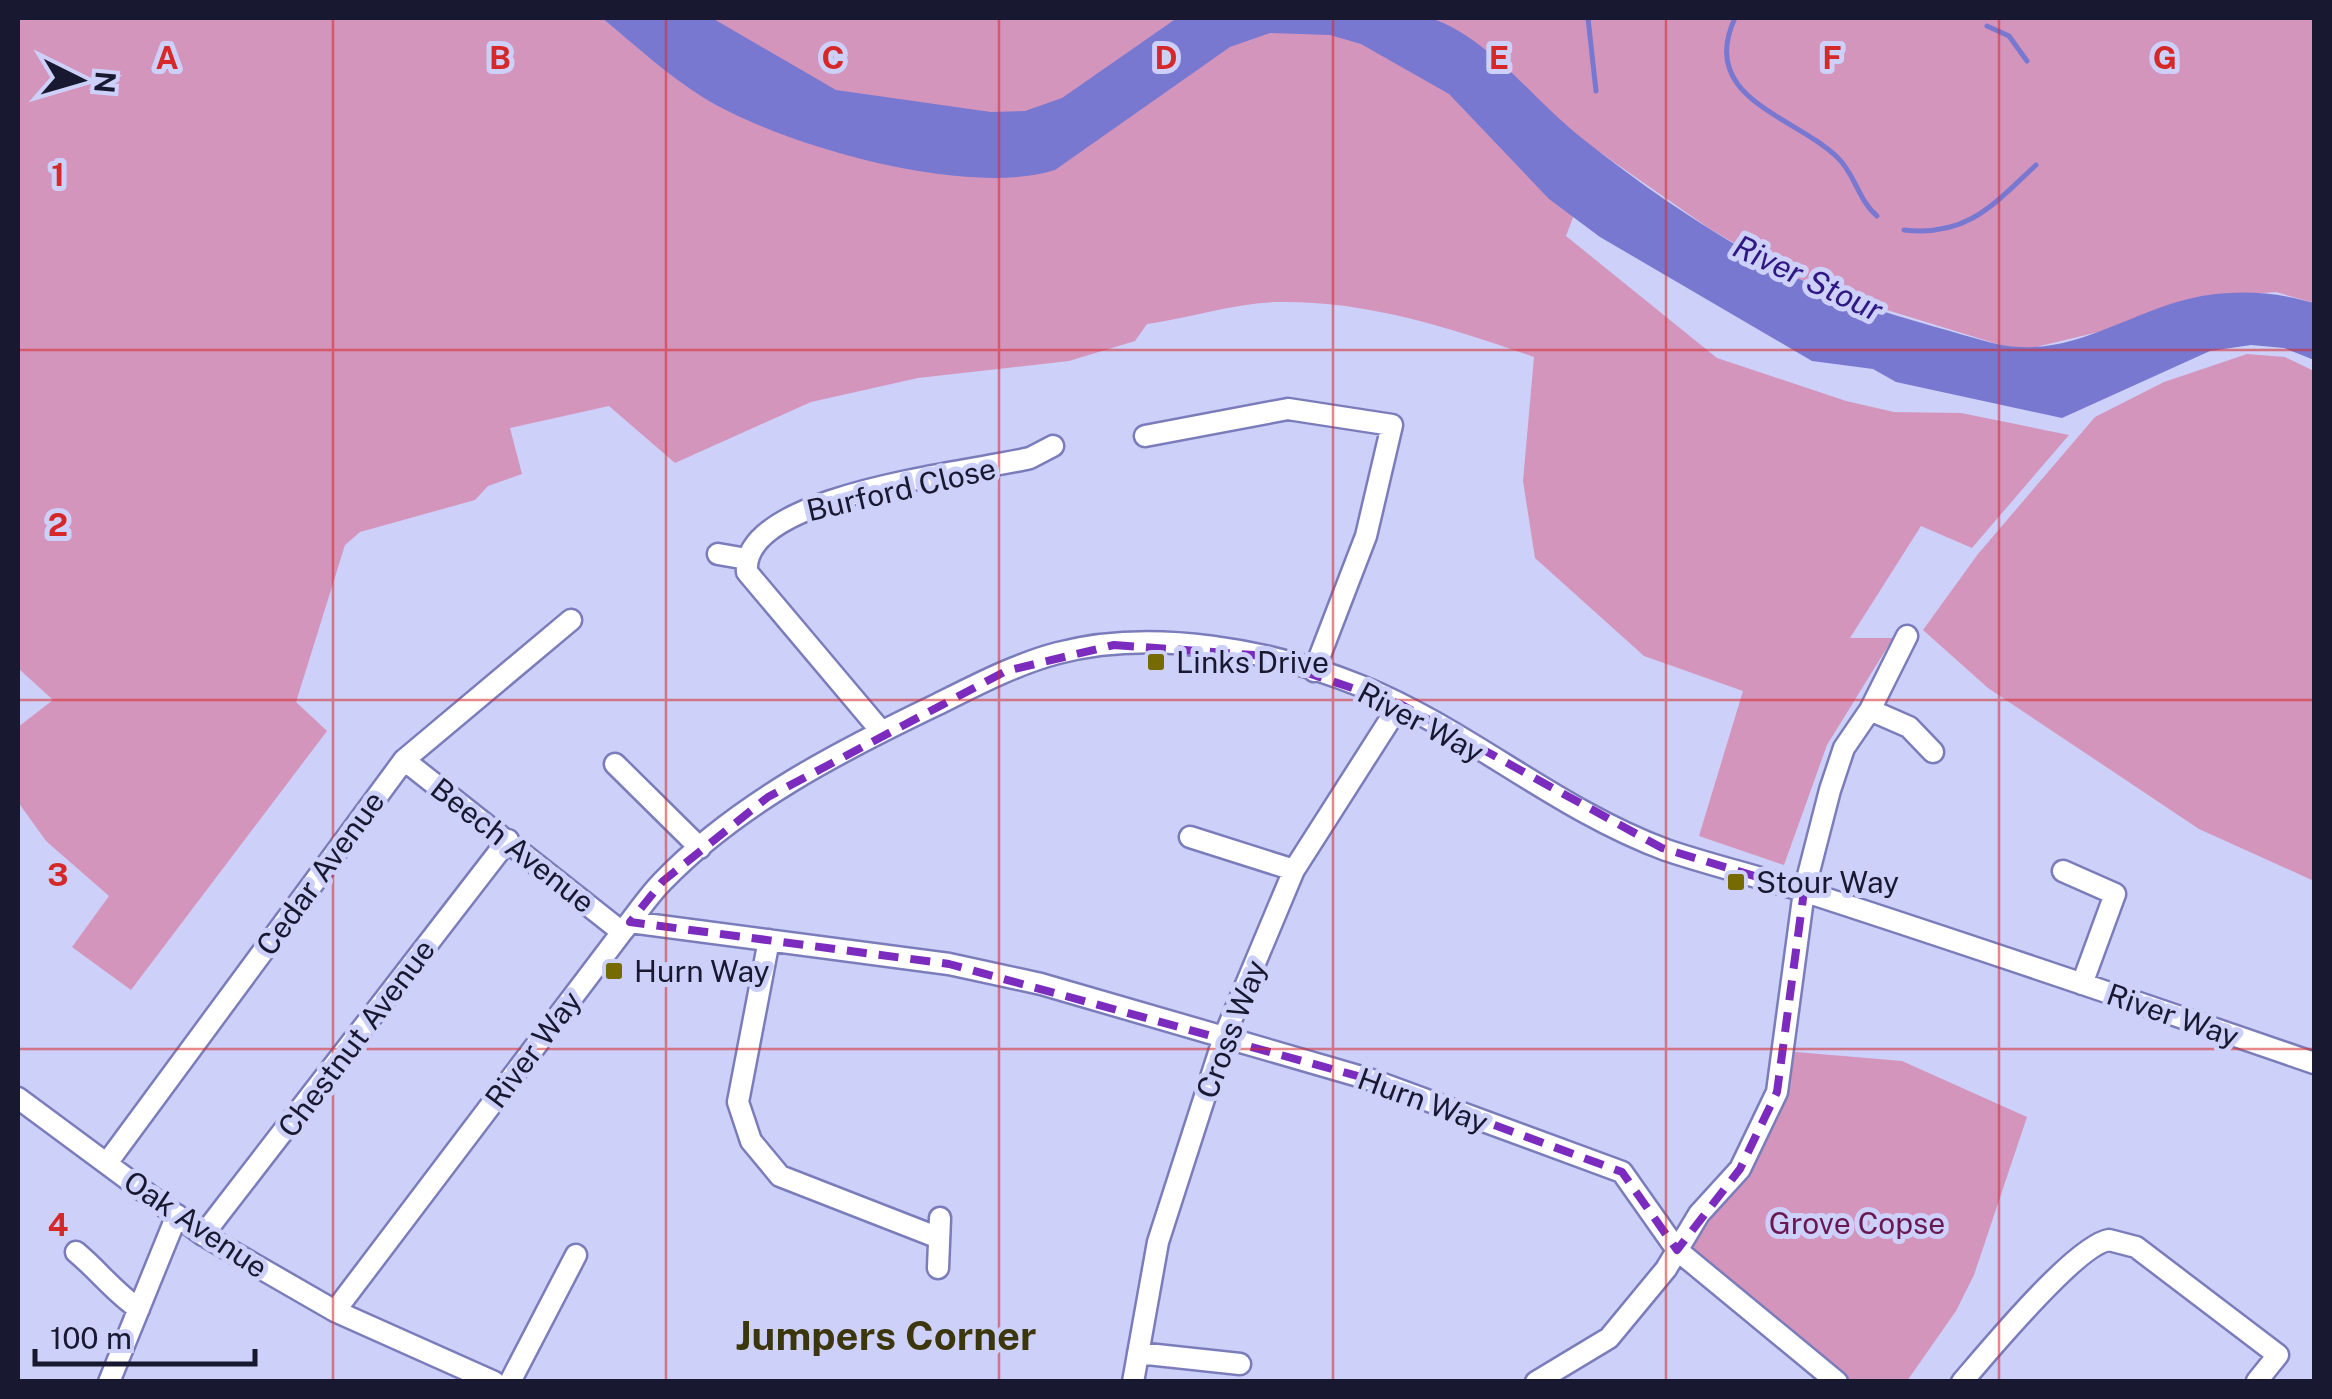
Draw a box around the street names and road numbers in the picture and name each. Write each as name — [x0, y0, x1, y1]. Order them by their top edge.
street label: Burford Close — [803, 450, 999, 528]
street label: River Way — [1352, 674, 1490, 770]
street label: Beech Avenue — [424, 770, 602, 920]
street label: Cedar Avenue — [248, 784, 392, 962]
street label: Chestnut Avenue — [270, 932, 442, 1144]
street label: Cross Way — [1188, 955, 1274, 1103]
street label: River Way — [2102, 976, 2244, 1054]
street label: River Way — [477, 983, 589, 1115]
street label: Hurn Way — [1353, 1060, 1493, 1140]
street label: Oak Avenue — [117, 1163, 275, 1285]

